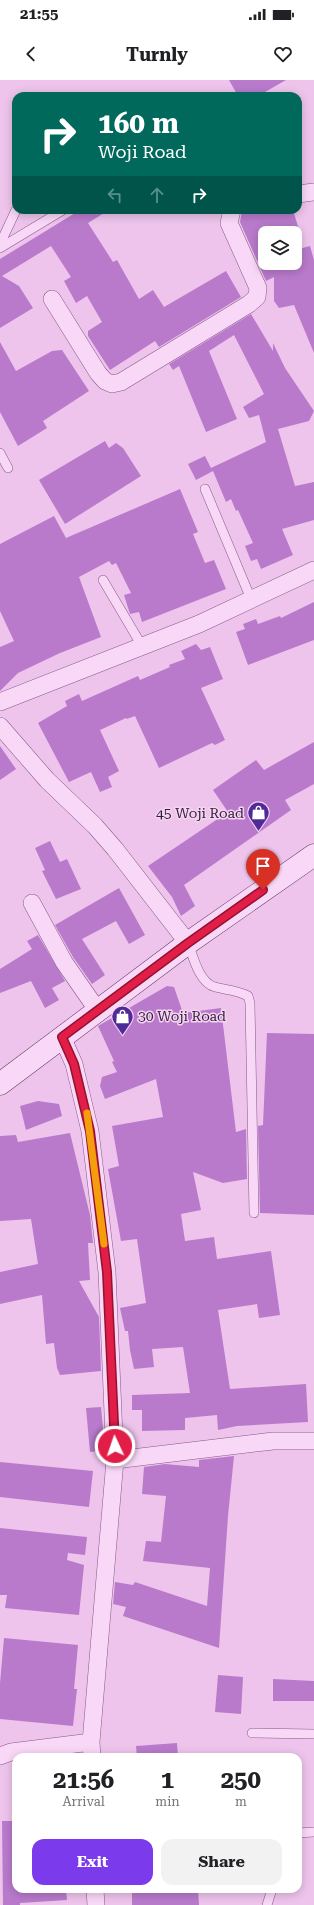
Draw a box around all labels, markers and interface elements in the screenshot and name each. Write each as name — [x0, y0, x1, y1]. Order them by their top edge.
text: 21:55 — [20, 5, 58, 23]
icon: back — [20, 43, 42, 65]
icon: heart — [272, 43, 294, 65]
text: Turnly — [126, 44, 188, 65]
text: 160 m — [98, 107, 179, 140]
icon: right — [32, 108, 84, 160]
text: Woji Road — [98, 141, 186, 162]
icon: left — [104, 184, 126, 206]
icon: ahead — [146, 184, 168, 206]
icon: right — [188, 184, 210, 206]
map controls — [258, 226, 302, 270]
button: layers — [258, 226, 302, 270]
shop icon: 45 Woji Road — [246, 800, 272, 833]
place label: 45 Woji Road — [156, 805, 244, 821]
pin — [246, 849, 280, 890]
icon: arrive — [252, 855, 274, 877]
shop icon: 30 Woji Road — [110, 1003, 136, 1036]
place label: 30 Woji Road — [138, 1008, 226, 1024]
position arrow — [94, 1425, 136, 1467]
text: 21:56 — [53, 1766, 114, 1794]
text: 1 — [161, 1766, 174, 1794]
text: 250 — [221, 1766, 261, 1794]
text: Arrival — [63, 1794, 105, 1809]
text: min — [155, 1794, 180, 1809]
text: m — [235, 1794, 247, 1809]
button: Exit — [32, 1839, 153, 1885]
button: Share — [161, 1839, 282, 1885]

